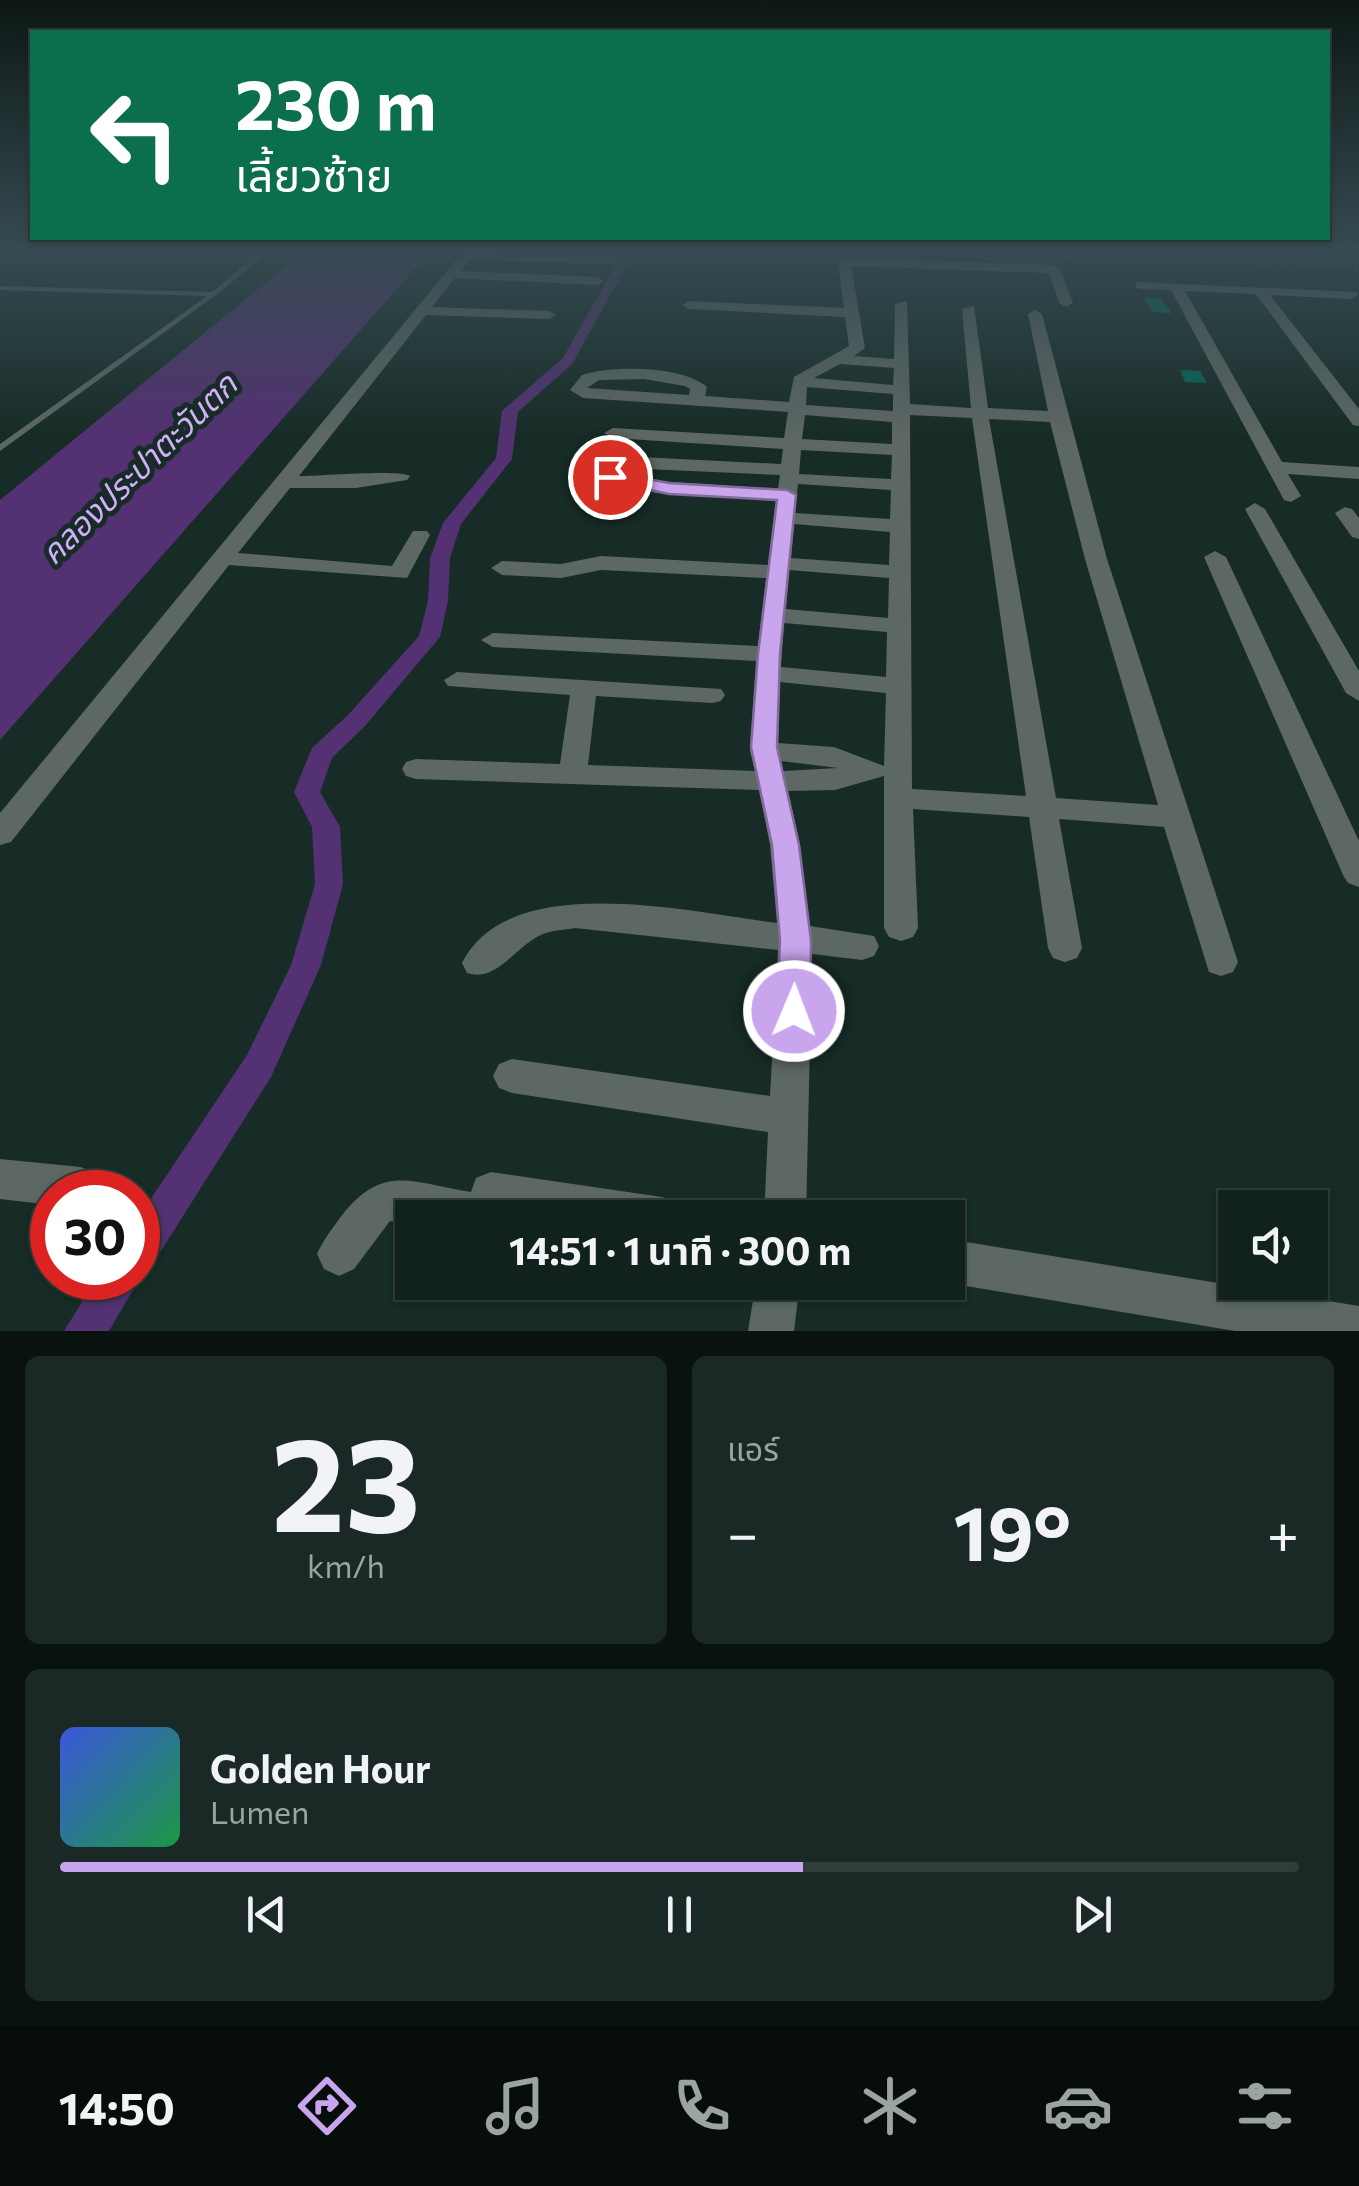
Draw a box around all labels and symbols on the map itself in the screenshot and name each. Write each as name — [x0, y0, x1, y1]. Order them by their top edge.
water label: คลองประปาตะวันตก — [31, 362, 245, 571]
pin — [568, 435, 653, 520]
position arrow — [742, 959, 846, 1063]
speed limit sign: 30 — [30, 1170, 160, 1300]

